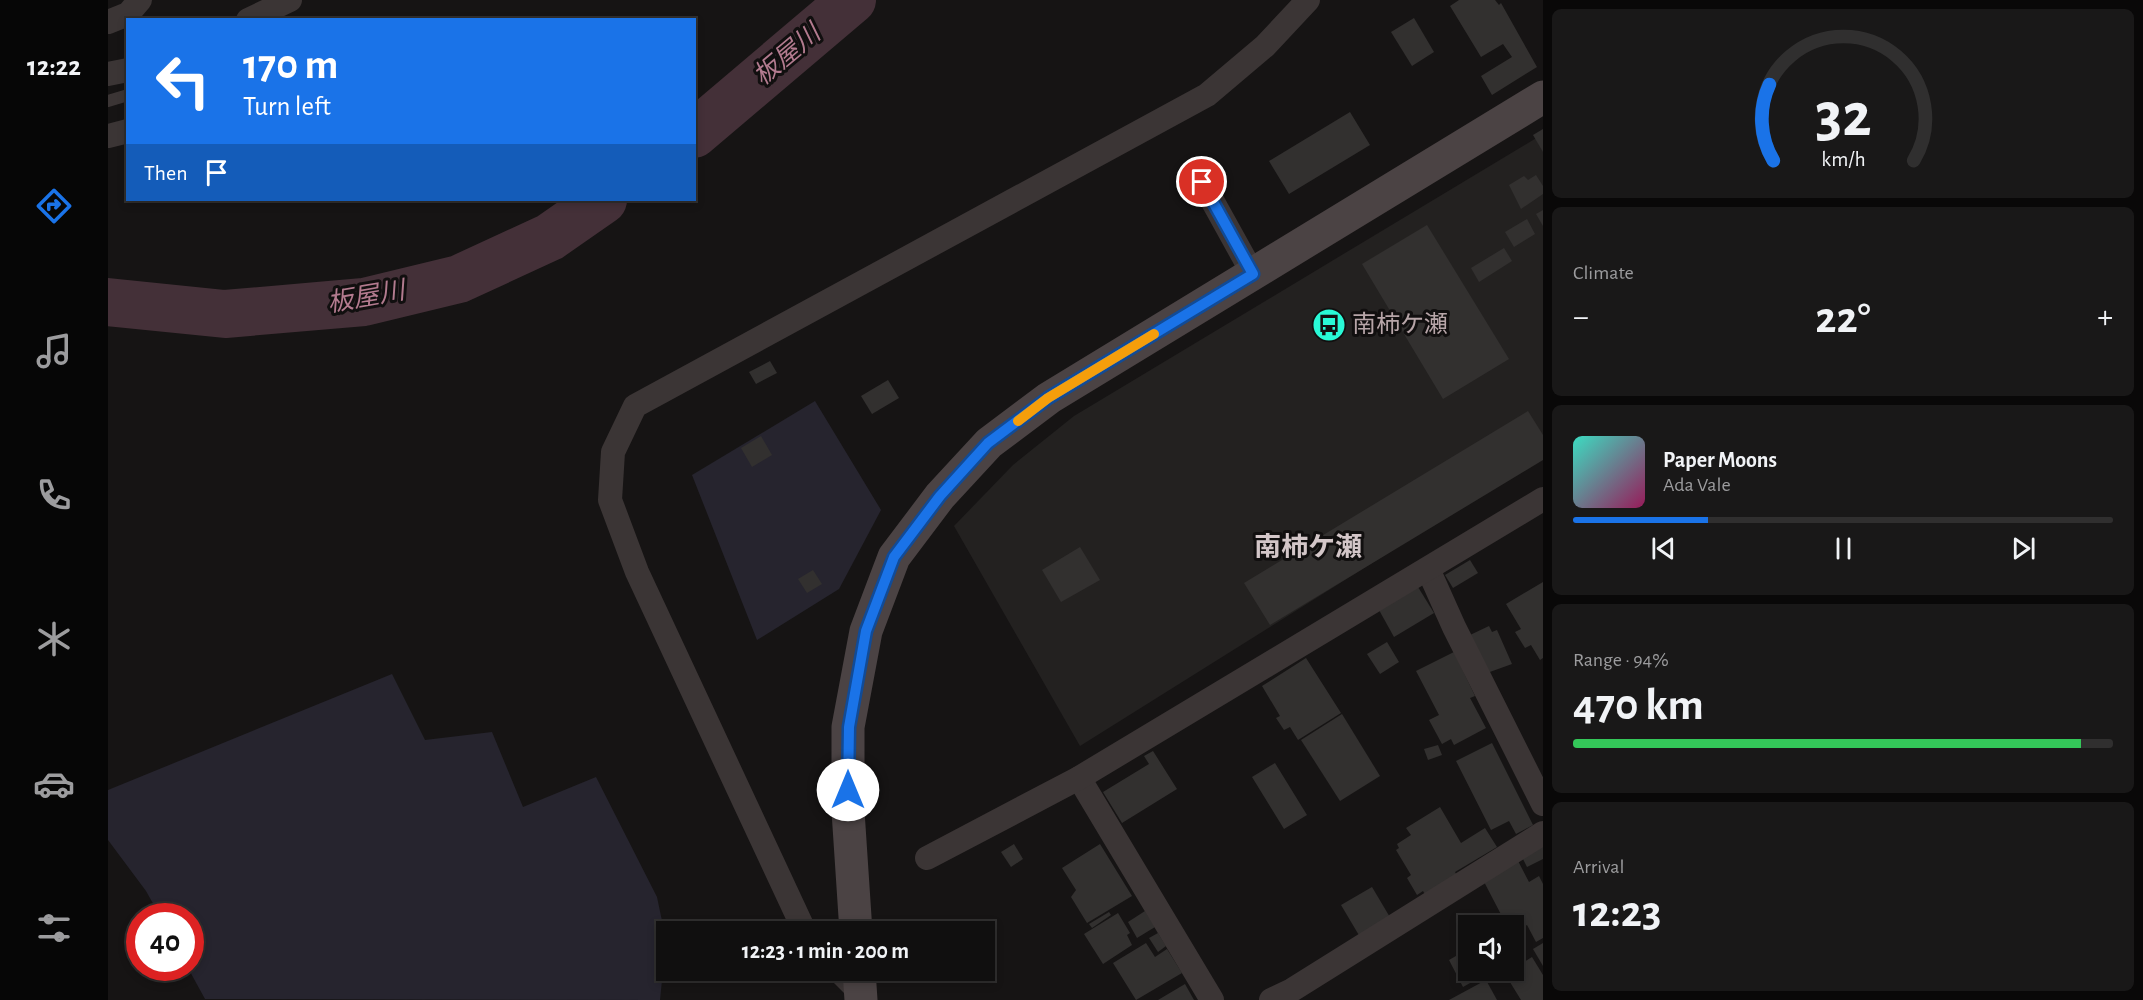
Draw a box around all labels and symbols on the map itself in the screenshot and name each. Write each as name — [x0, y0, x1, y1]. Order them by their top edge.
water label: 板屋川 — [748, 17, 828, 90]
pin — [1176, 156, 1227, 207]
water label: 板屋川 — [325, 276, 410, 317]
bus stop icon: 南柿ケ瀬 — [1311, 307, 1347, 343]
place label: 南柿ケ瀬 — [1352, 311, 1448, 337]
district label: 南柿ケ瀬 — [1254, 533, 1362, 561]
position arrow — [816, 758, 880, 822]
speed limit sign: 40 — [126, 903, 204, 981]

